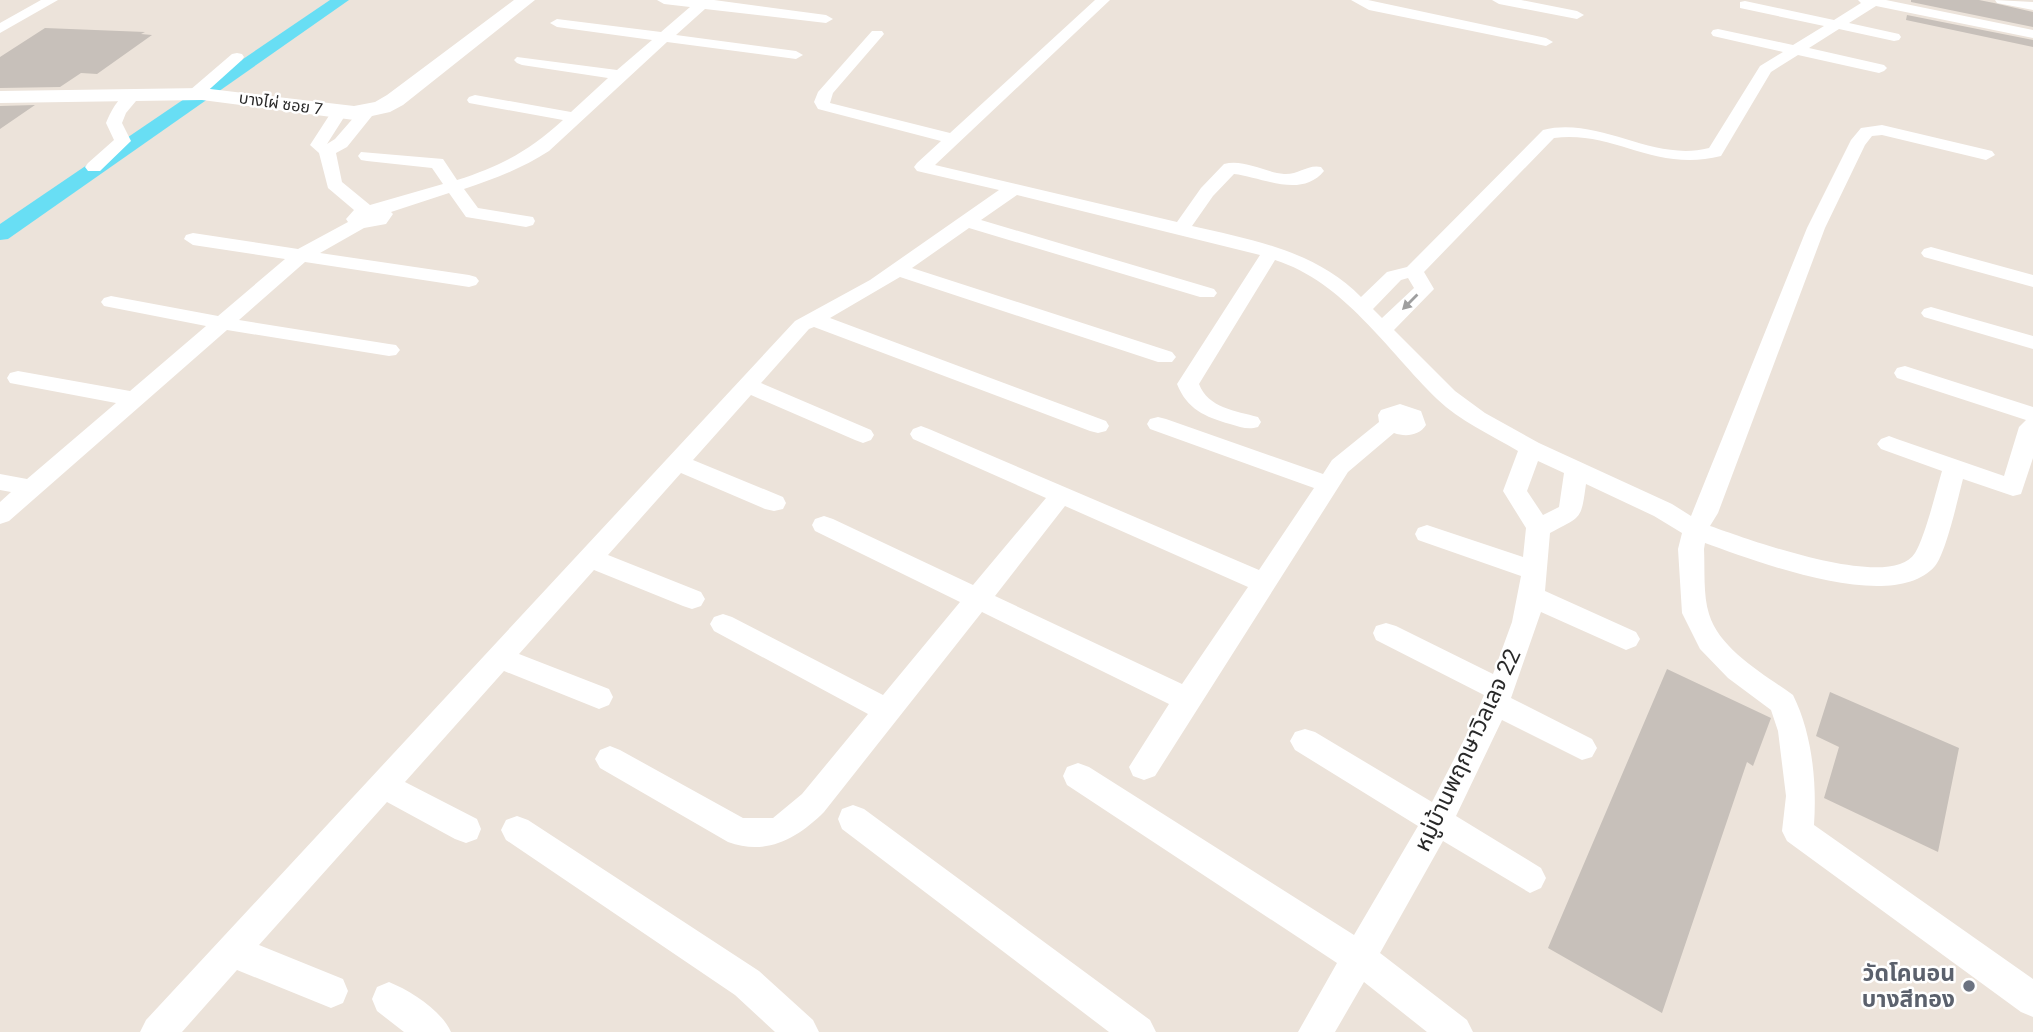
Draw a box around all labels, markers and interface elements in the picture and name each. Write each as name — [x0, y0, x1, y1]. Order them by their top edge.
street label: บางไผ่ ซอย 7 — [238, 88, 324, 119]
one-way arrow — [1402, 294, 1419, 311]
street label: หมู่บ้านพฤกษาวิลเลจ 22 — [1409, 644, 1527, 856]
place label: วัดโคนอน บางสีทอง — [1862, 960, 1955, 1013]
marker: วัดโคนอน บางสีทอง — [1961, 978, 1977, 994]

